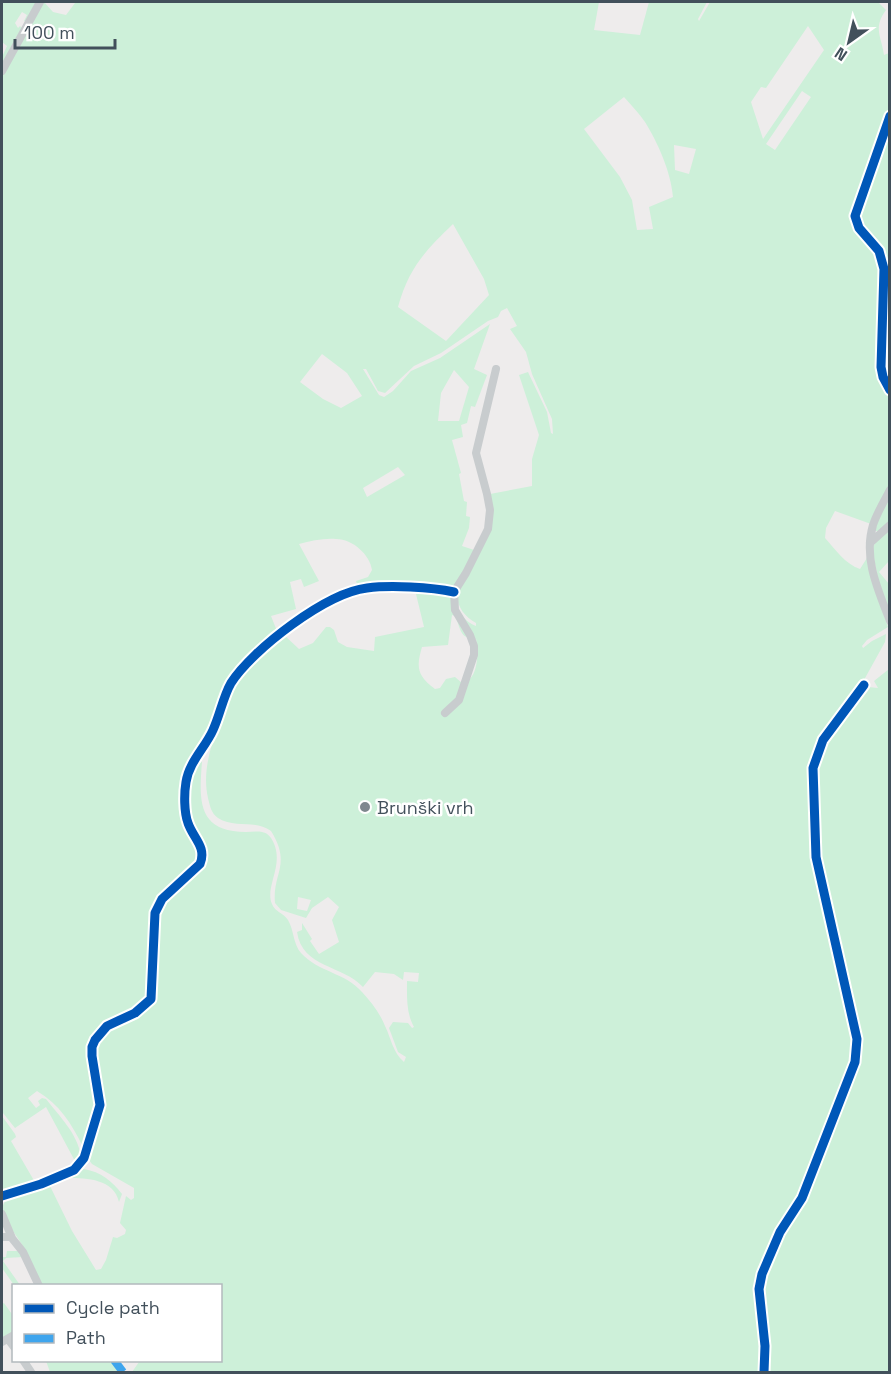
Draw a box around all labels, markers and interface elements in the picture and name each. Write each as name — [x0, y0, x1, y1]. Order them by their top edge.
scale bar — [15, 12, 116, 50]
north arrow — [819, 12, 879, 72]
text: 100 m — [24, 21, 75, 44]
text: N — [831, 42, 851, 66]
place label: Brunški vrh — [377, 796, 473, 819]
marker: Brunški vrh — [358, 800, 372, 814]
legend — [12, 1284, 222, 1362]
text: Cycle path — [66, 1296, 160, 1319]
text: Path — [66, 1326, 106, 1349]

